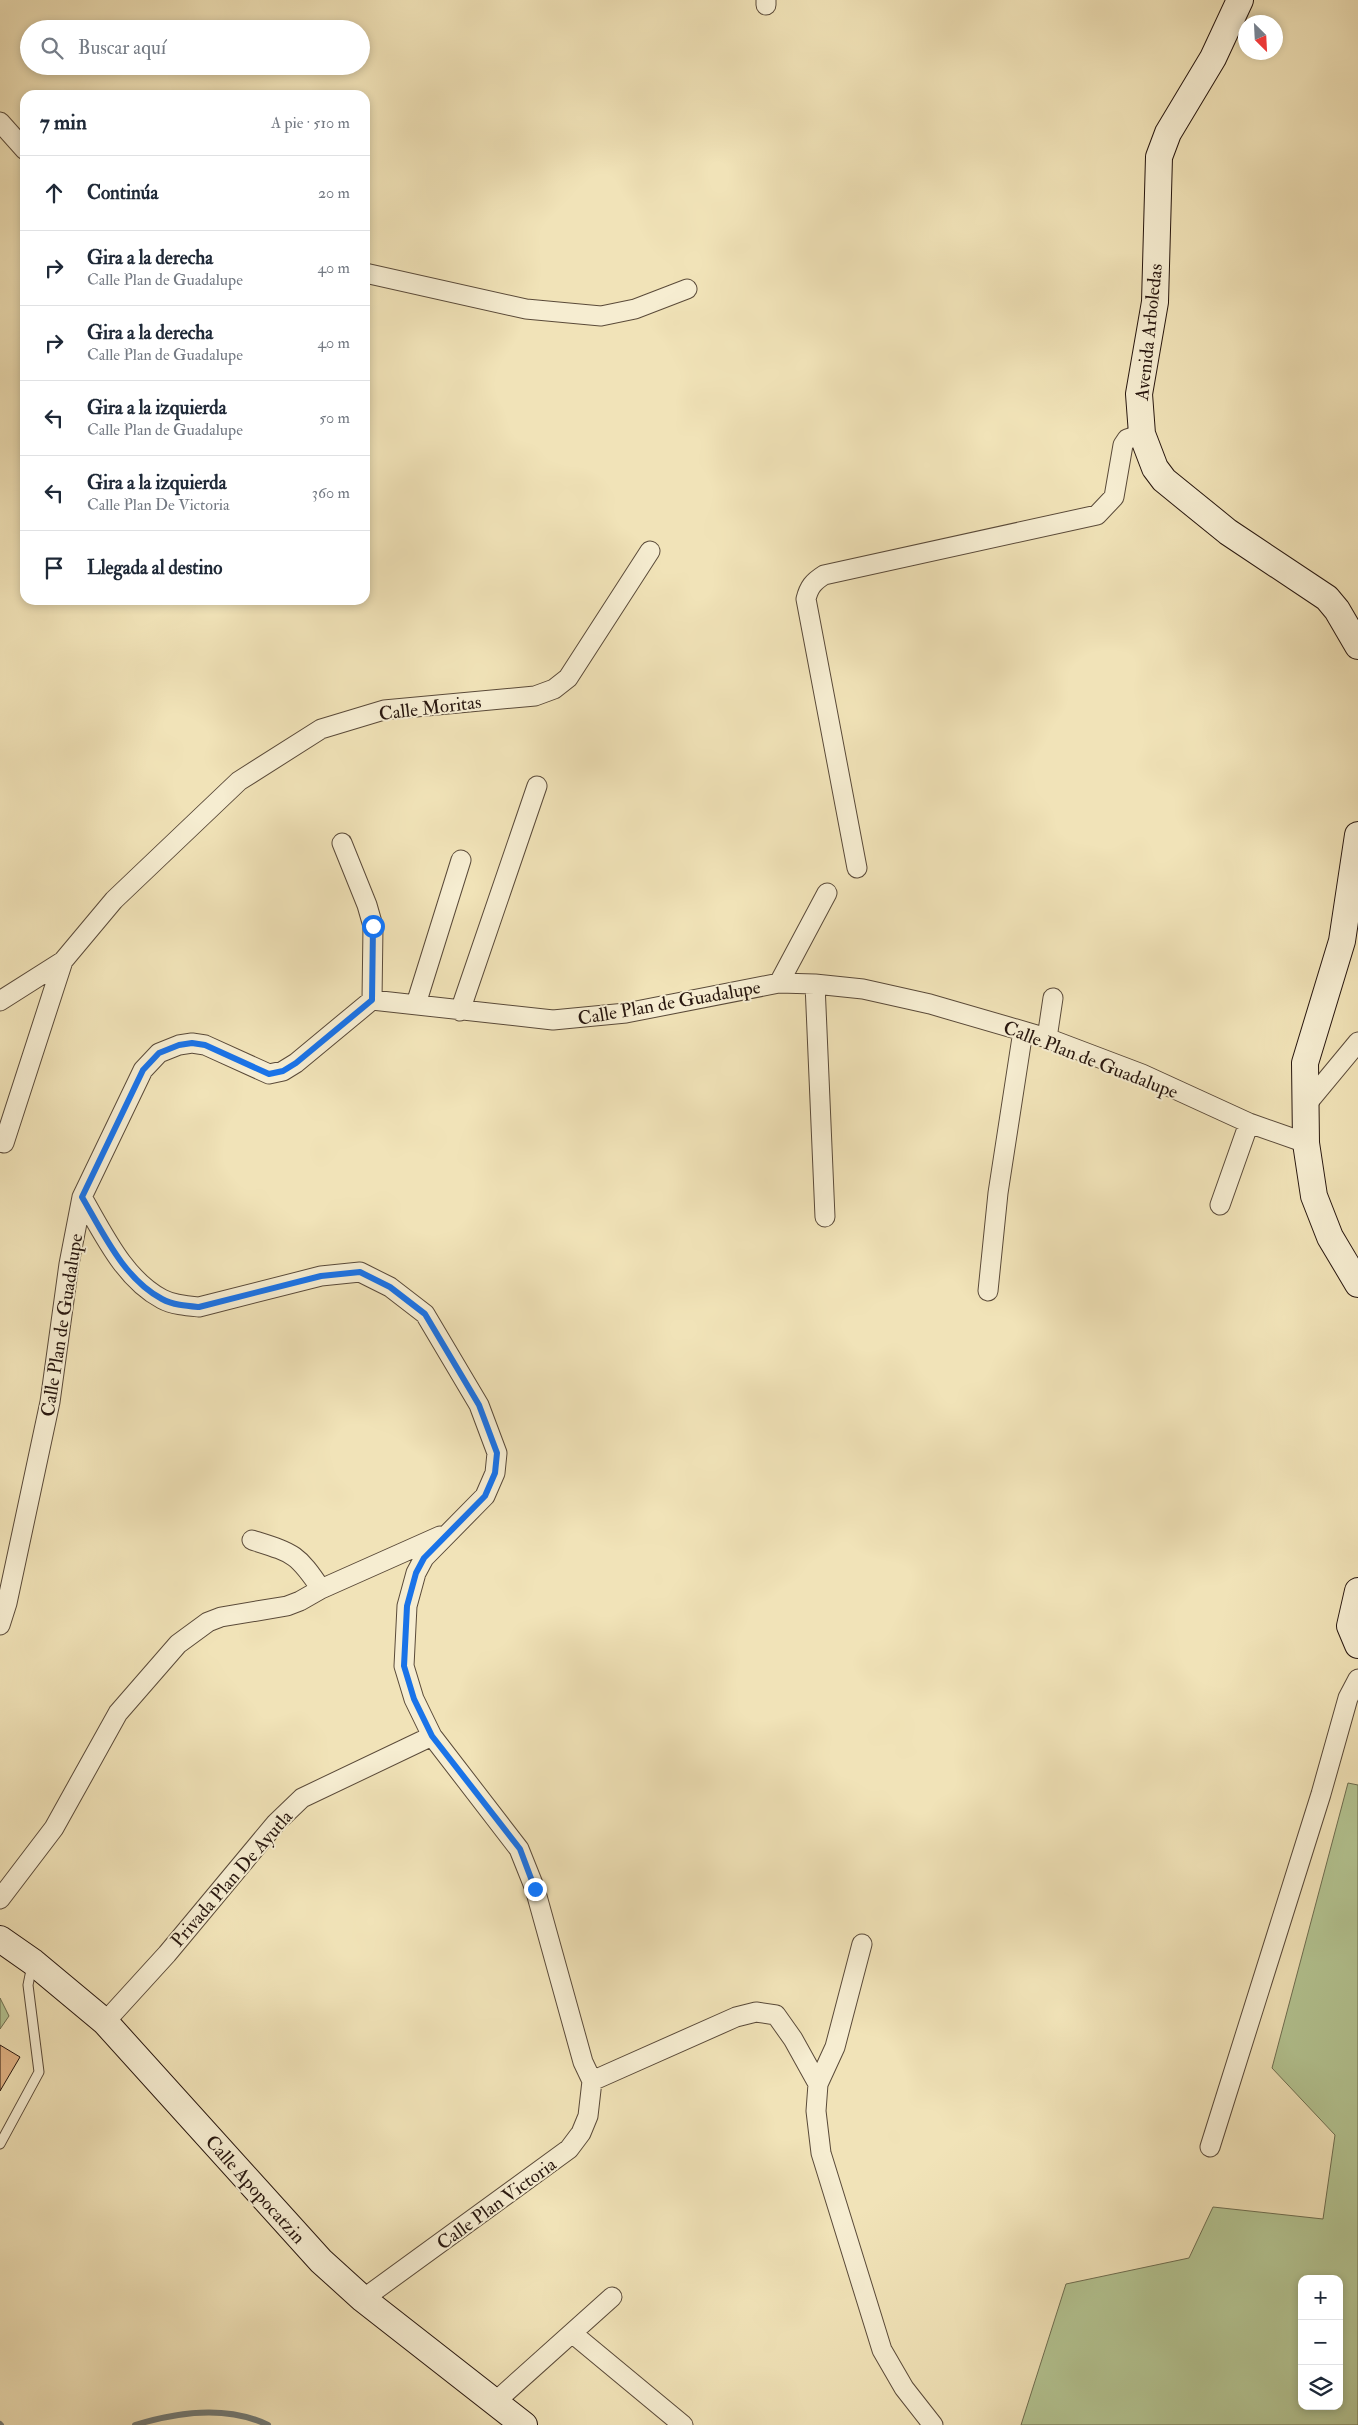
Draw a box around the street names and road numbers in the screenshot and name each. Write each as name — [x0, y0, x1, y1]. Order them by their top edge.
street label: Avenida Arboledas — [1130, 263, 1168, 403]
street label: Calle Moritas — [378, 690, 483, 726]
street label: Calle Plan de Guadalupe — [576, 975, 763, 1032]
street label: Calle Plan de Guadalupe — [1000, 1016, 1181, 1105]
street label: Calle Plan de Guadalupe — [36, 1232, 89, 1419]
street label: Privada Plan De Ayutla — [166, 1805, 298, 1952]
street label: Calle Apopocatzin — [199, 2130, 311, 2250]
street label: Calle Plan Victoria — [432, 2152, 561, 2255]

